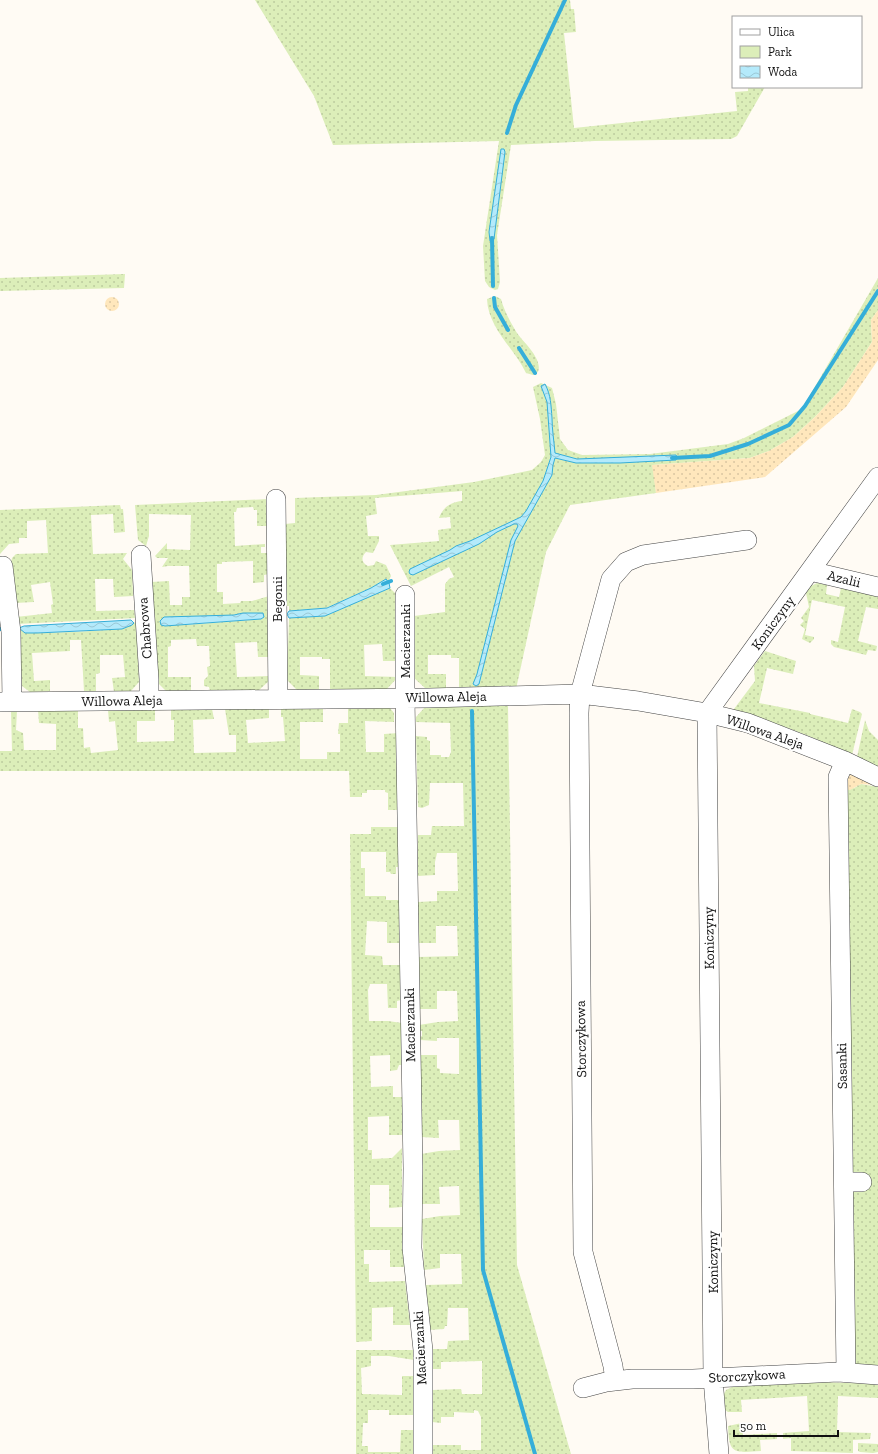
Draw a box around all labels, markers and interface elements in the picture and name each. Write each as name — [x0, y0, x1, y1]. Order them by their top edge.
legend — [732, 16, 862, 88]
text: Ulica — [768, 25, 795, 39]
text: Park — [768, 45, 793, 59]
text: Woda — [768, 65, 797, 79]
street label: Azalii — [825, 567, 863, 591]
street label: Begonii — [269, 576, 286, 622]
street label: Koniczyny — [748, 592, 799, 653]
street label: Chabrowa — [134, 596, 156, 659]
street label: Macierzanki — [397, 604, 414, 678]
street label: Willowa Aleja — [405, 688, 487, 706]
street label: Willowa Aleja — [81, 692, 163, 710]
street label: Willowa Aleja — [724, 711, 806, 753]
street label: Koniczyny — [700, 906, 718, 970]
street label: Macierzanki — [401, 988, 419, 1062]
street label: Storczykowa — [572, 1000, 590, 1078]
street label: Sasanki — [833, 1043, 851, 1089]
street label: Koniczyny — [704, 1230, 722, 1294]
street label: Macierzanki — [410, 1310, 430, 1386]
street label: Storczykowa — [708, 1365, 786, 1387]
scale bar — [734, 1412, 838, 1438]
text: 50 m — [740, 1419, 767, 1433]

